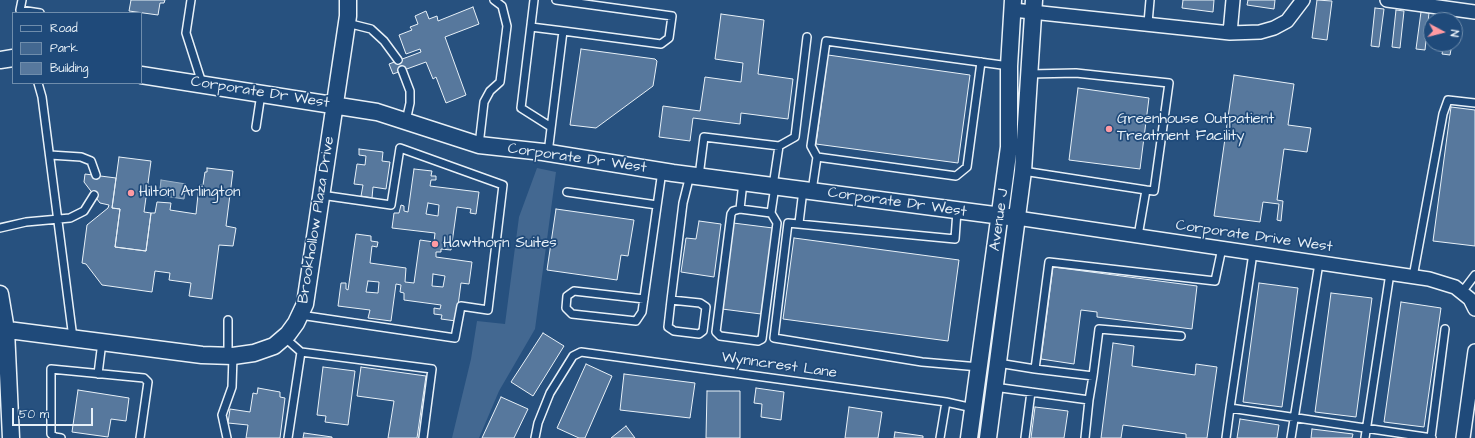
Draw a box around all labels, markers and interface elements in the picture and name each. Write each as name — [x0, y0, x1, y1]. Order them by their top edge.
legend — [12, 12, 142, 84]
north arrow — [1423, 12, 1463, 52]
text: Road — [50, 20, 78, 37]
text: N — [1447, 29, 1462, 38]
text: Park — [50, 40, 78, 57]
text: Building — [50, 60, 88, 77]
street label: Corporate Dr West — [189, 73, 331, 113]
place label: Greenhouse Outpatient Treatment Facility — [1117, 111, 1274, 146]
marker: Greenhouse Outpatient Treatment Facility — [1104, 124, 1114, 134]
street label: Brookhollow Plaza Drive — [295, 135, 339, 305]
street label: Corporate Dr West — [506, 140, 648, 178]
place label: Hilton Arlington — [139, 184, 240, 202]
street label: Corporate Dr West — [826, 184, 968, 222]
marker: Hilton Arlington — [126, 188, 136, 198]
street label: Avenue J — [987, 188, 1013, 252]
street label: Corporate Drive West — [1174, 217, 1334, 257]
place label: Hawthorn Suites — [443, 235, 557, 253]
marker: Hawthorn Suites — [430, 239, 440, 249]
street label: Wynncrest Lane — [720, 349, 838, 383]
scale bar — [14, 400, 95, 426]
text: 50 m — [19, 406, 49, 423]

